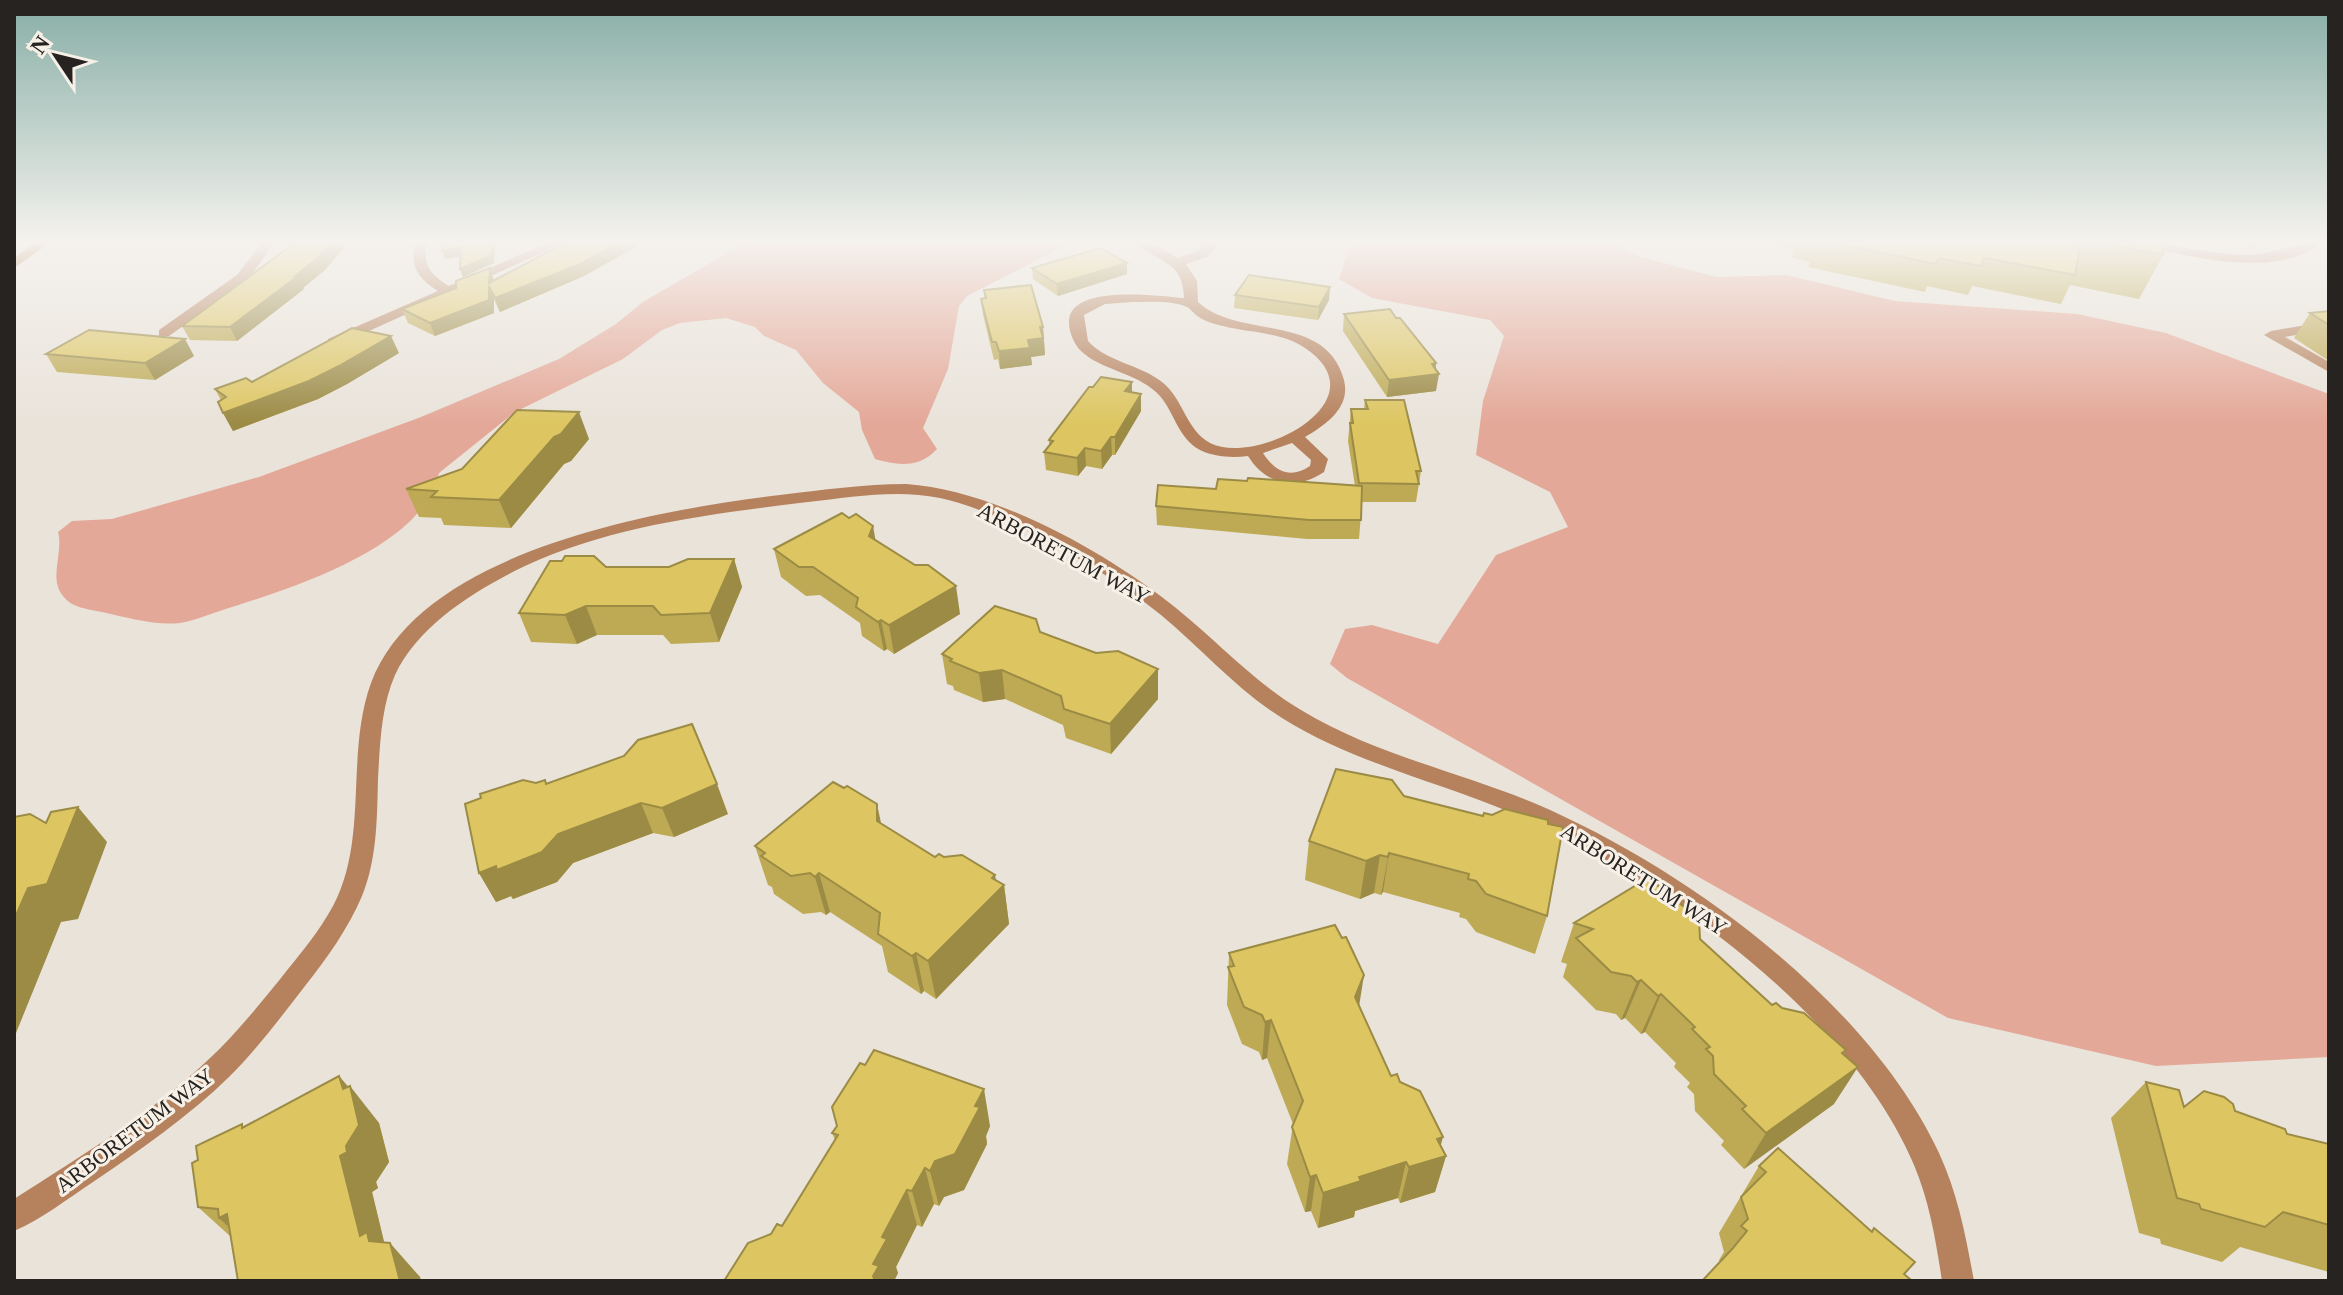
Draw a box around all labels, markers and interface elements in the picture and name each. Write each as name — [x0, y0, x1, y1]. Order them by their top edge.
north arrow — [16, 16, 96, 96]
text: N — [25, 31, 55, 58]
street label: ARBORETUM WAY — [973, 497, 1154, 609]
street label: ARBORETUM WAY — [1556, 818, 1732, 941]
street label: ARBORETUM WAY — [50, 1063, 218, 1198]

